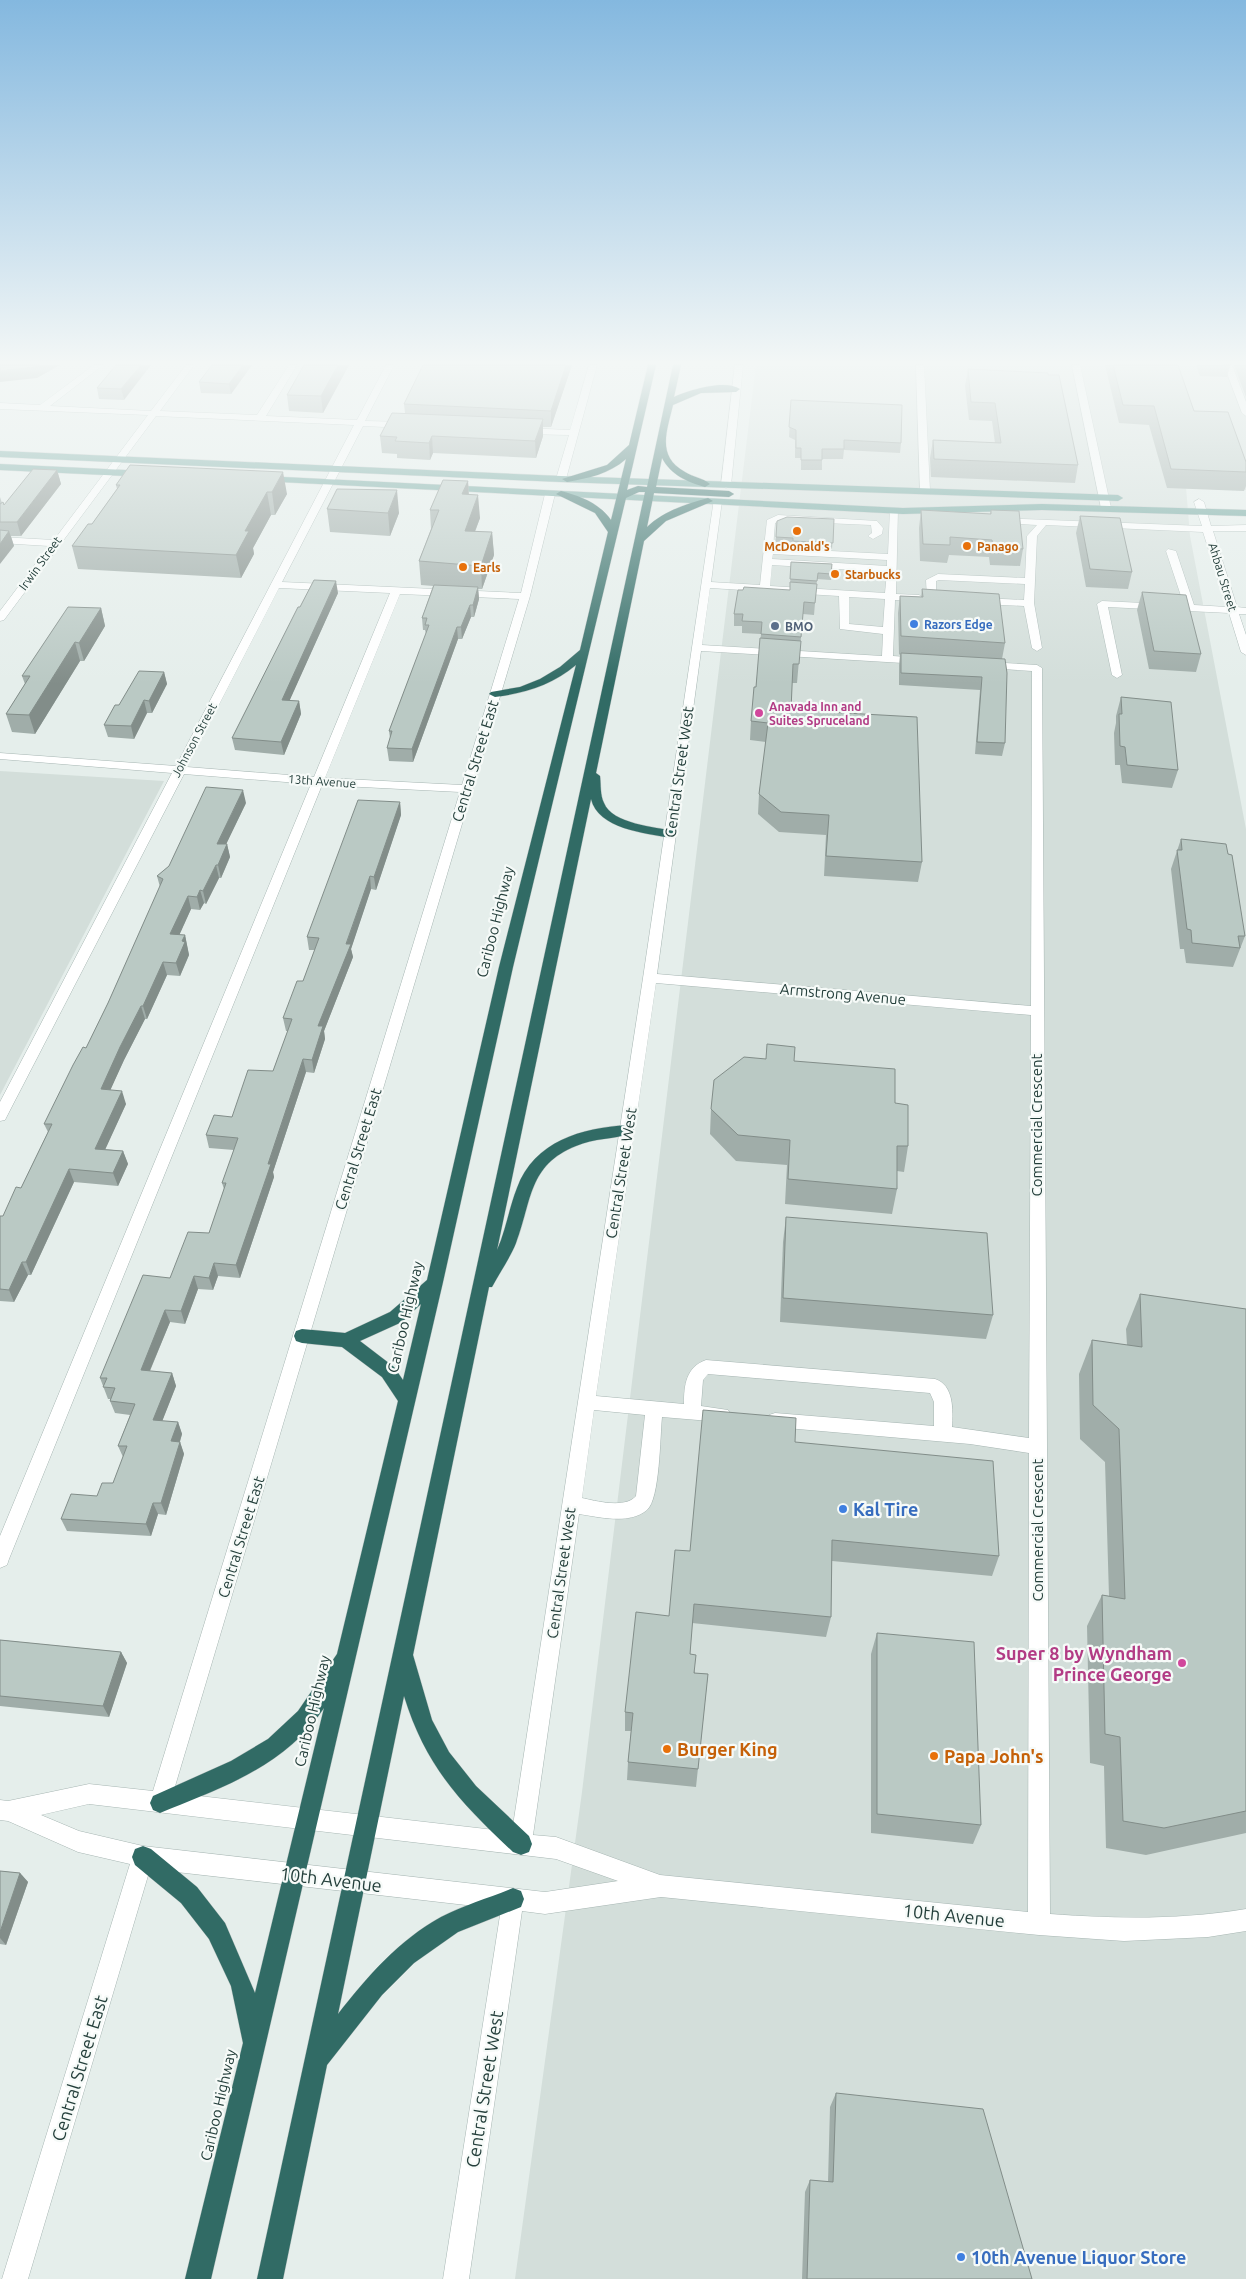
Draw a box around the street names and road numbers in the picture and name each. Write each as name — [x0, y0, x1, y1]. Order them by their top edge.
street label: Irwin Street — [16, 533, 64, 592]
street label: Ahbau Street — [1206, 541, 1240, 613]
street label: Central Street East — [448, 698, 502, 824]
street label: Johnson Street — [169, 701, 219, 779]
street label: Central Street West — [661, 705, 697, 839]
street label: 13th Avenue — [287, 772, 357, 790]
street label: Cariboo Highway — [473, 865, 517, 979]
street label: Armstrong Avenue — [779, 980, 907, 1008]
street label: Commercial Crescent — [1028, 1053, 1045, 1196]
street label: Central Street East — [331, 1086, 385, 1212]
street label: Central Street West — [602, 1106, 640, 1240]
street label: Cariboo Highway — [384, 1260, 426, 1374]
street label: Commercial Crescent — [1029, 1458, 1046, 1601]
street label: Central Street East — [214, 1474, 268, 1600]
street label: Central Street West — [543, 1506, 579, 1640]
street label: Cariboo Highway — [291, 1654, 333, 1768]
street label: 10th Avenue — [279, 1863, 383, 1895]
street label: 10th Avenue — [902, 1900, 1006, 1930]
street label: Central Street East — [47, 1992, 111, 2144]
street label: Central Street West — [462, 2009, 506, 2169]
street label: Cariboo Highway — [197, 2048, 239, 2162]

